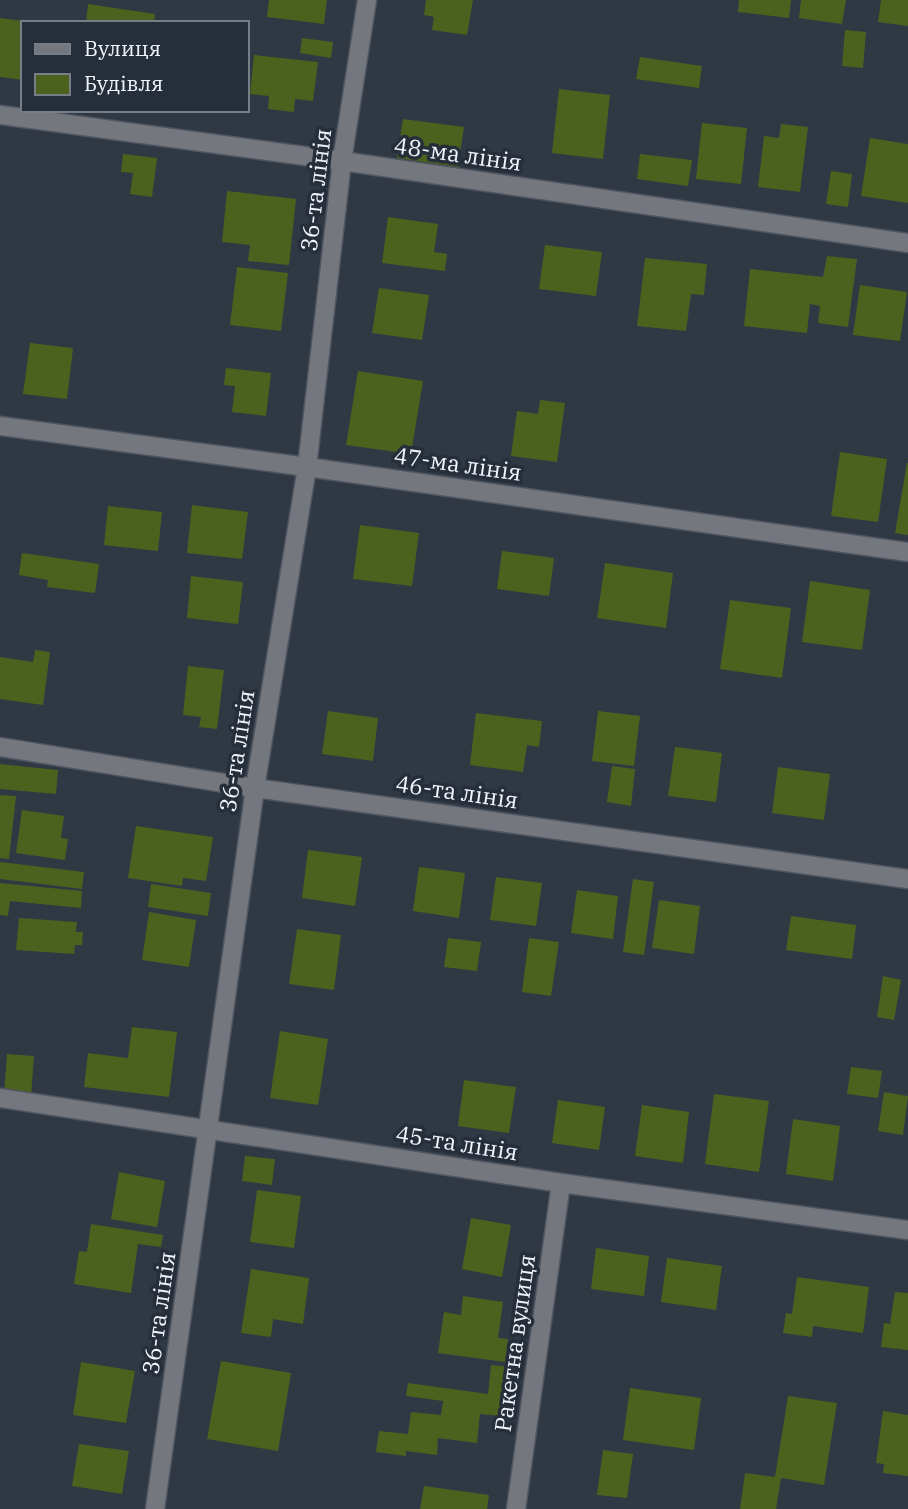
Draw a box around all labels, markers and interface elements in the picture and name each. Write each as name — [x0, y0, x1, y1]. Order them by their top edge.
legend — [21, 21, 248, 112]
text: Вулиця — [84, 34, 161, 62]
text: Будівля — [84, 69, 163, 97]
street label: 36-та лінія — [293, 127, 337, 253]
street label: 48-ма лінія — [392, 129, 524, 177]
street label: 47-ма лінія — [392, 439, 524, 487]
street label: 36-та лінія — [212, 688, 260, 814]
street label: 46-та лінія — [394, 768, 520, 814]
street label: 45-та лінія — [394, 1118, 520, 1166]
street label: 36-та лінія — [135, 1250, 181, 1376]
street label: Ракетна вулиця — [487, 1252, 541, 1434]

